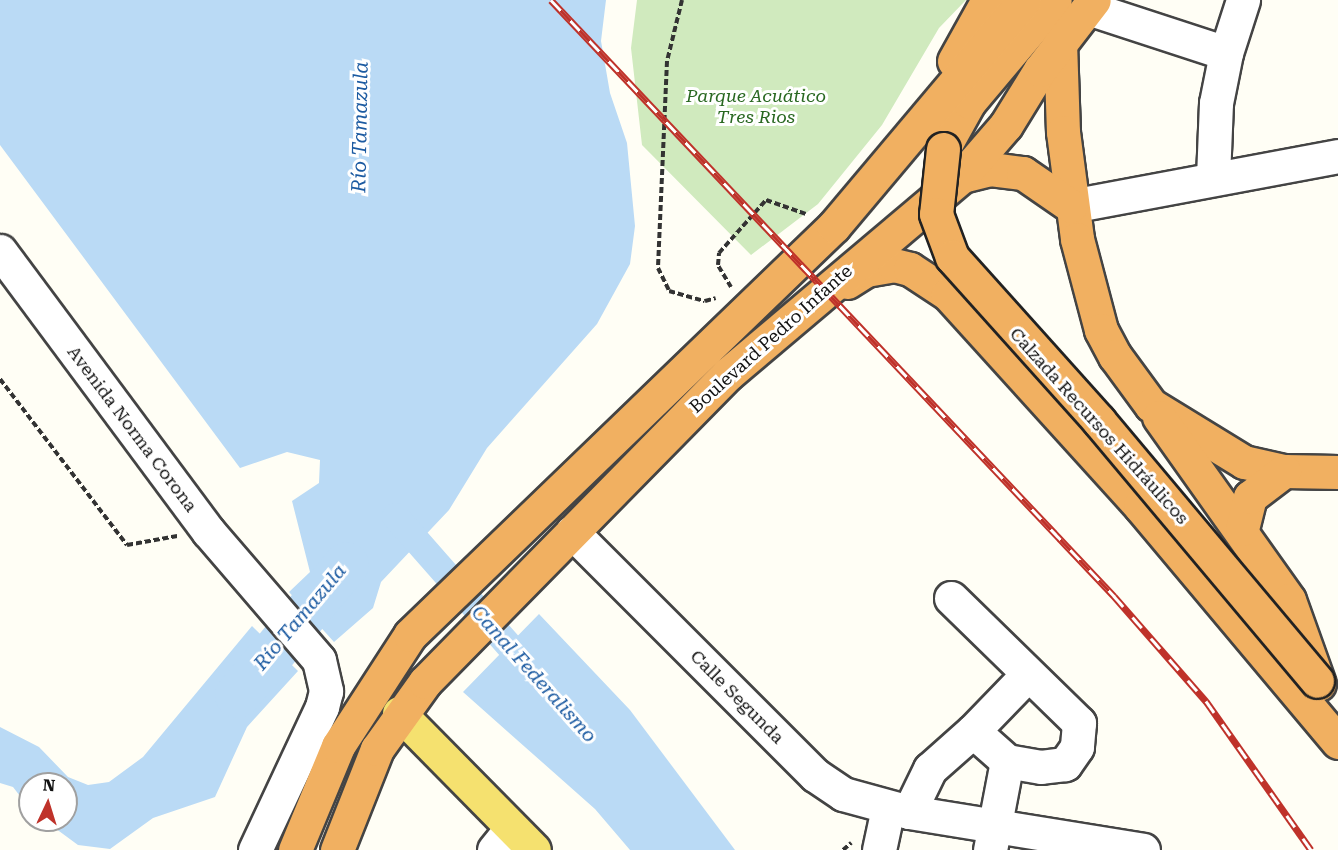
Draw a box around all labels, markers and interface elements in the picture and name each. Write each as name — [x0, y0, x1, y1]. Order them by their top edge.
water label: Río Tamazula — [347, 61, 373, 193]
park label: Parque Acuático Tres Rios — [686, 86, 826, 128]
street label: Boulevard Pedro Infante — [685, 260, 857, 418]
street label: Calzada Recursos Hidráulicos — [1005, 323, 1193, 529]
street label: Avenida Norma Corona — [63, 342, 201, 516]
water label: Río Tamazula — [249, 559, 351, 675]
water label: Canal Federalismo — [466, 601, 602, 747]
street label: Calle Segunda — [686, 646, 788, 748]
north arrow — [18, 772, 78, 832]
text: N — [42, 776, 56, 795]

